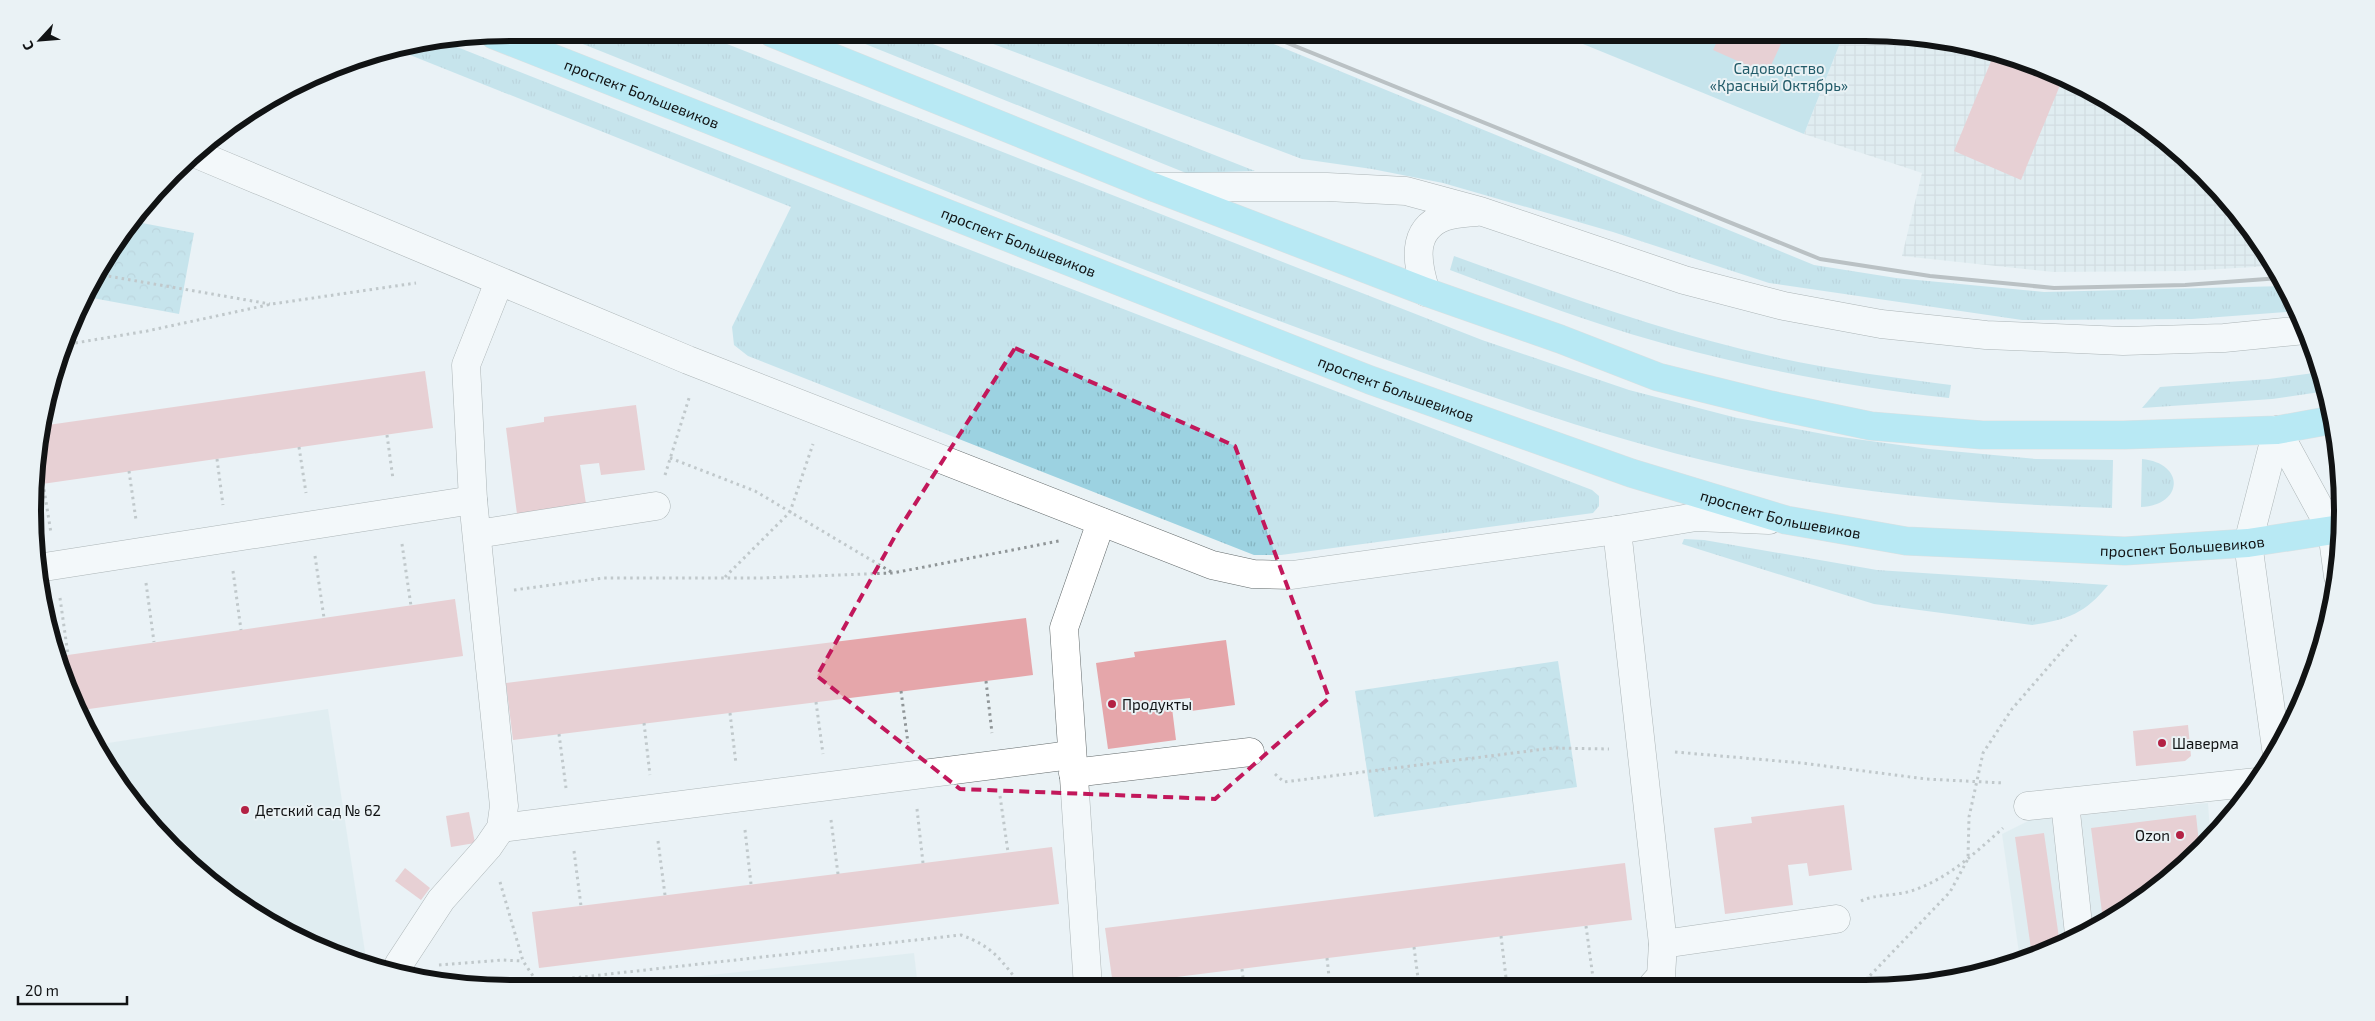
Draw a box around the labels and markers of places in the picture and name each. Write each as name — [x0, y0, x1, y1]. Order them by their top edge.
place label: Продукты — [1122, 695, 1192, 714]
marker: Продукты — [1106, 698, 1118, 710]
place label: Шаверма — [2172, 734, 2239, 752]
marker: Шаверма — [2156, 737, 2168, 749]
place label: Детский сад № 62 — [255, 801, 381, 819]
marker: Детский сад № 62 — [239, 804, 251, 816]
place label: Ozon — [2135, 826, 2170, 844]
marker: Ozon — [2174, 829, 2186, 841]

